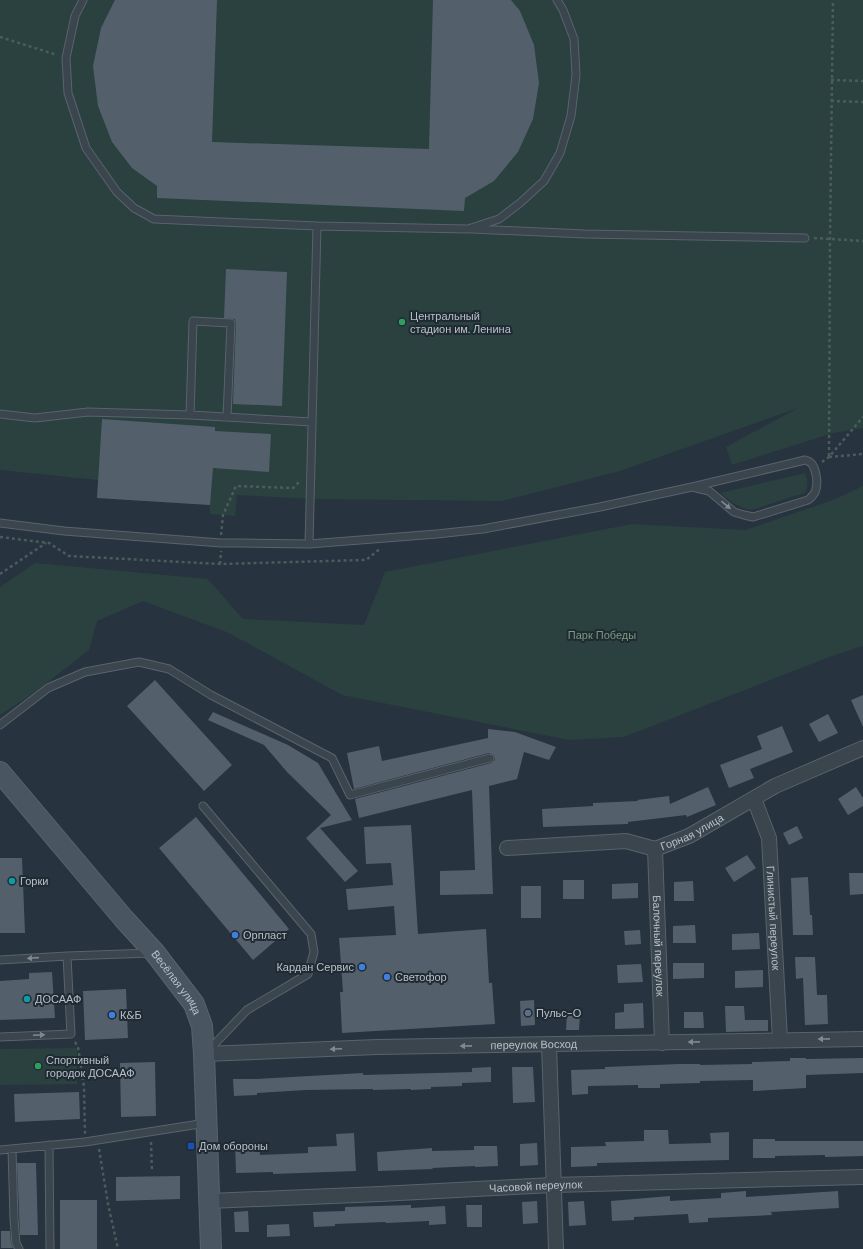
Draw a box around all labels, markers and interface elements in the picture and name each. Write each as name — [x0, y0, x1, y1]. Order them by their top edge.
place label: Центральный стадион им. Ленина — [410, 309, 512, 336]
marker: Центральный стадион им. Ленина — [397, 317, 407, 327]
one-way arrow — [720, 501, 731, 510]
park label: Парк Победы — [568, 628, 636, 642]
street label: Горная улица — [658, 810, 727, 853]
street label: Глинистый переулок — [764, 865, 783, 971]
place label: Горки — [20, 874, 48, 888]
marker: Горки — [7, 876, 17, 886]
street label: Балочный переулок — [650, 895, 667, 997]
place label: Орпласт — [243, 928, 287, 942]
marker: Орпласт — [230, 930, 240, 940]
street label: Весёлая улица — [148, 947, 205, 1017]
one-way arrow — [27, 954, 39, 961]
place label: Кардан Сервис — [276, 960, 354, 974]
marker: Кардан Сервис — [357, 962, 367, 972]
place label: Светофор — [395, 970, 447, 984]
marker: Светофор — [382, 972, 392, 982]
place label: ДОСААФ — [35, 992, 81, 1006]
marker: ДОСААФ — [22, 994, 32, 1004]
place label: Пульс-О — [536, 1006, 582, 1020]
place label: К&Б — [120, 1008, 142, 1022]
marker: Пульс-О — [523, 1008, 533, 1018]
marker: К&Б — [107, 1010, 117, 1020]
one-way arrow — [33, 1032, 45, 1039]
one-way arrow — [818, 1036, 830, 1043]
street label: переулок Восход — [490, 1037, 578, 1052]
one-way arrow — [687, 1039, 700, 1045]
one-way arrow — [459, 1043, 472, 1049]
one-way arrow — [330, 1045, 342, 1052]
place label: Спортивный городок ДОСААФ — [46, 1053, 135, 1080]
marker: Спортивный городок ДОСААФ — [33, 1061, 43, 1071]
place label: Дом обороны — [199, 1139, 268, 1153]
marker: Дом обороны — [186, 1141, 196, 1151]
street label: Часовой переулок — [489, 1177, 583, 1195]

